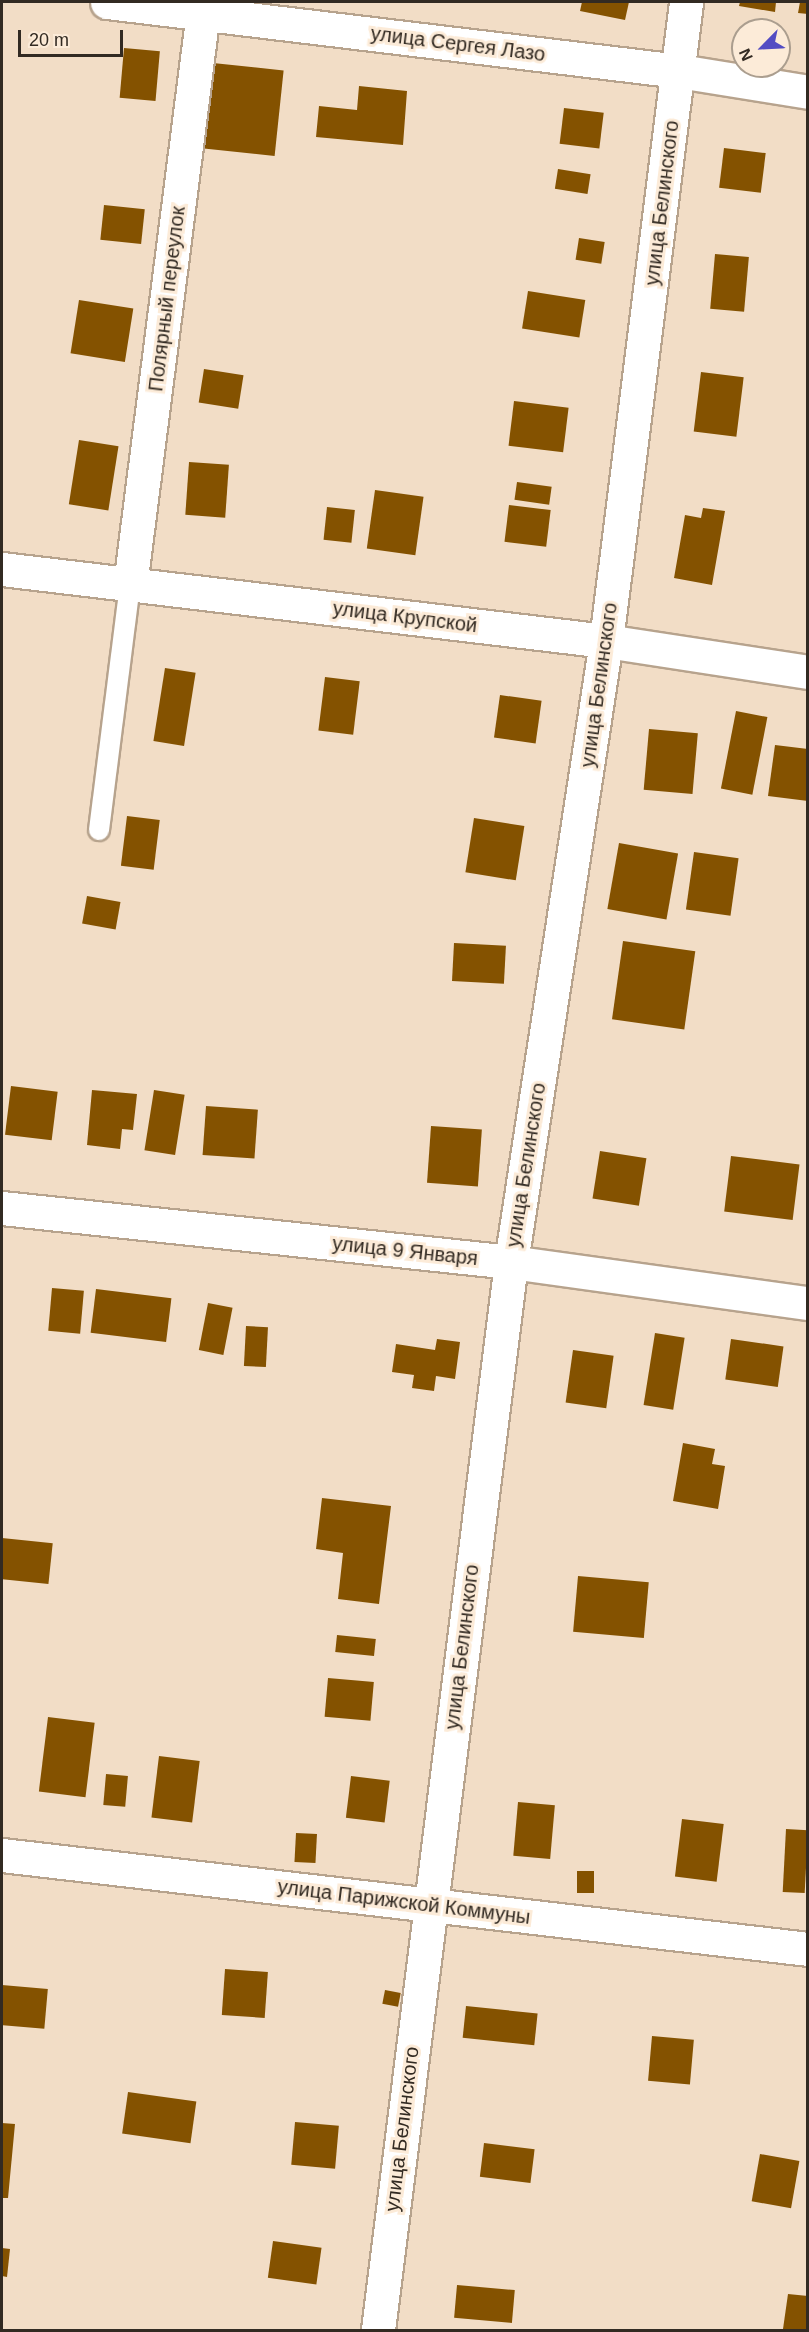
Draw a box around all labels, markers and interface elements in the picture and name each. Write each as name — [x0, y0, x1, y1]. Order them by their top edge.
scale bar — [21, 18, 126, 56]
north arrow — [731, 18, 791, 78]
street label: улица Сергея Лазо — [369, 21, 547, 67]
text: 20 m — [29, 30, 69, 50]
text: N — [736, 46, 756, 63]
street label: улица Белинского — [640, 119, 684, 287]
street label: Полярный переулок — [144, 205, 190, 393]
street label: улица Крупской — [331, 596, 479, 638]
street label: улица Белинского — [576, 601, 622, 769]
street label: улица Белинского — [501, 1081, 551, 1249]
street label: улица 9 Января — [331, 1231, 479, 1271]
street label: улица Белинского — [440, 1563, 484, 1731]
street label: улица Парижской Коммуны — [276, 1875, 532, 1929]
street label: улица Белинского — [380, 2045, 424, 2213]

